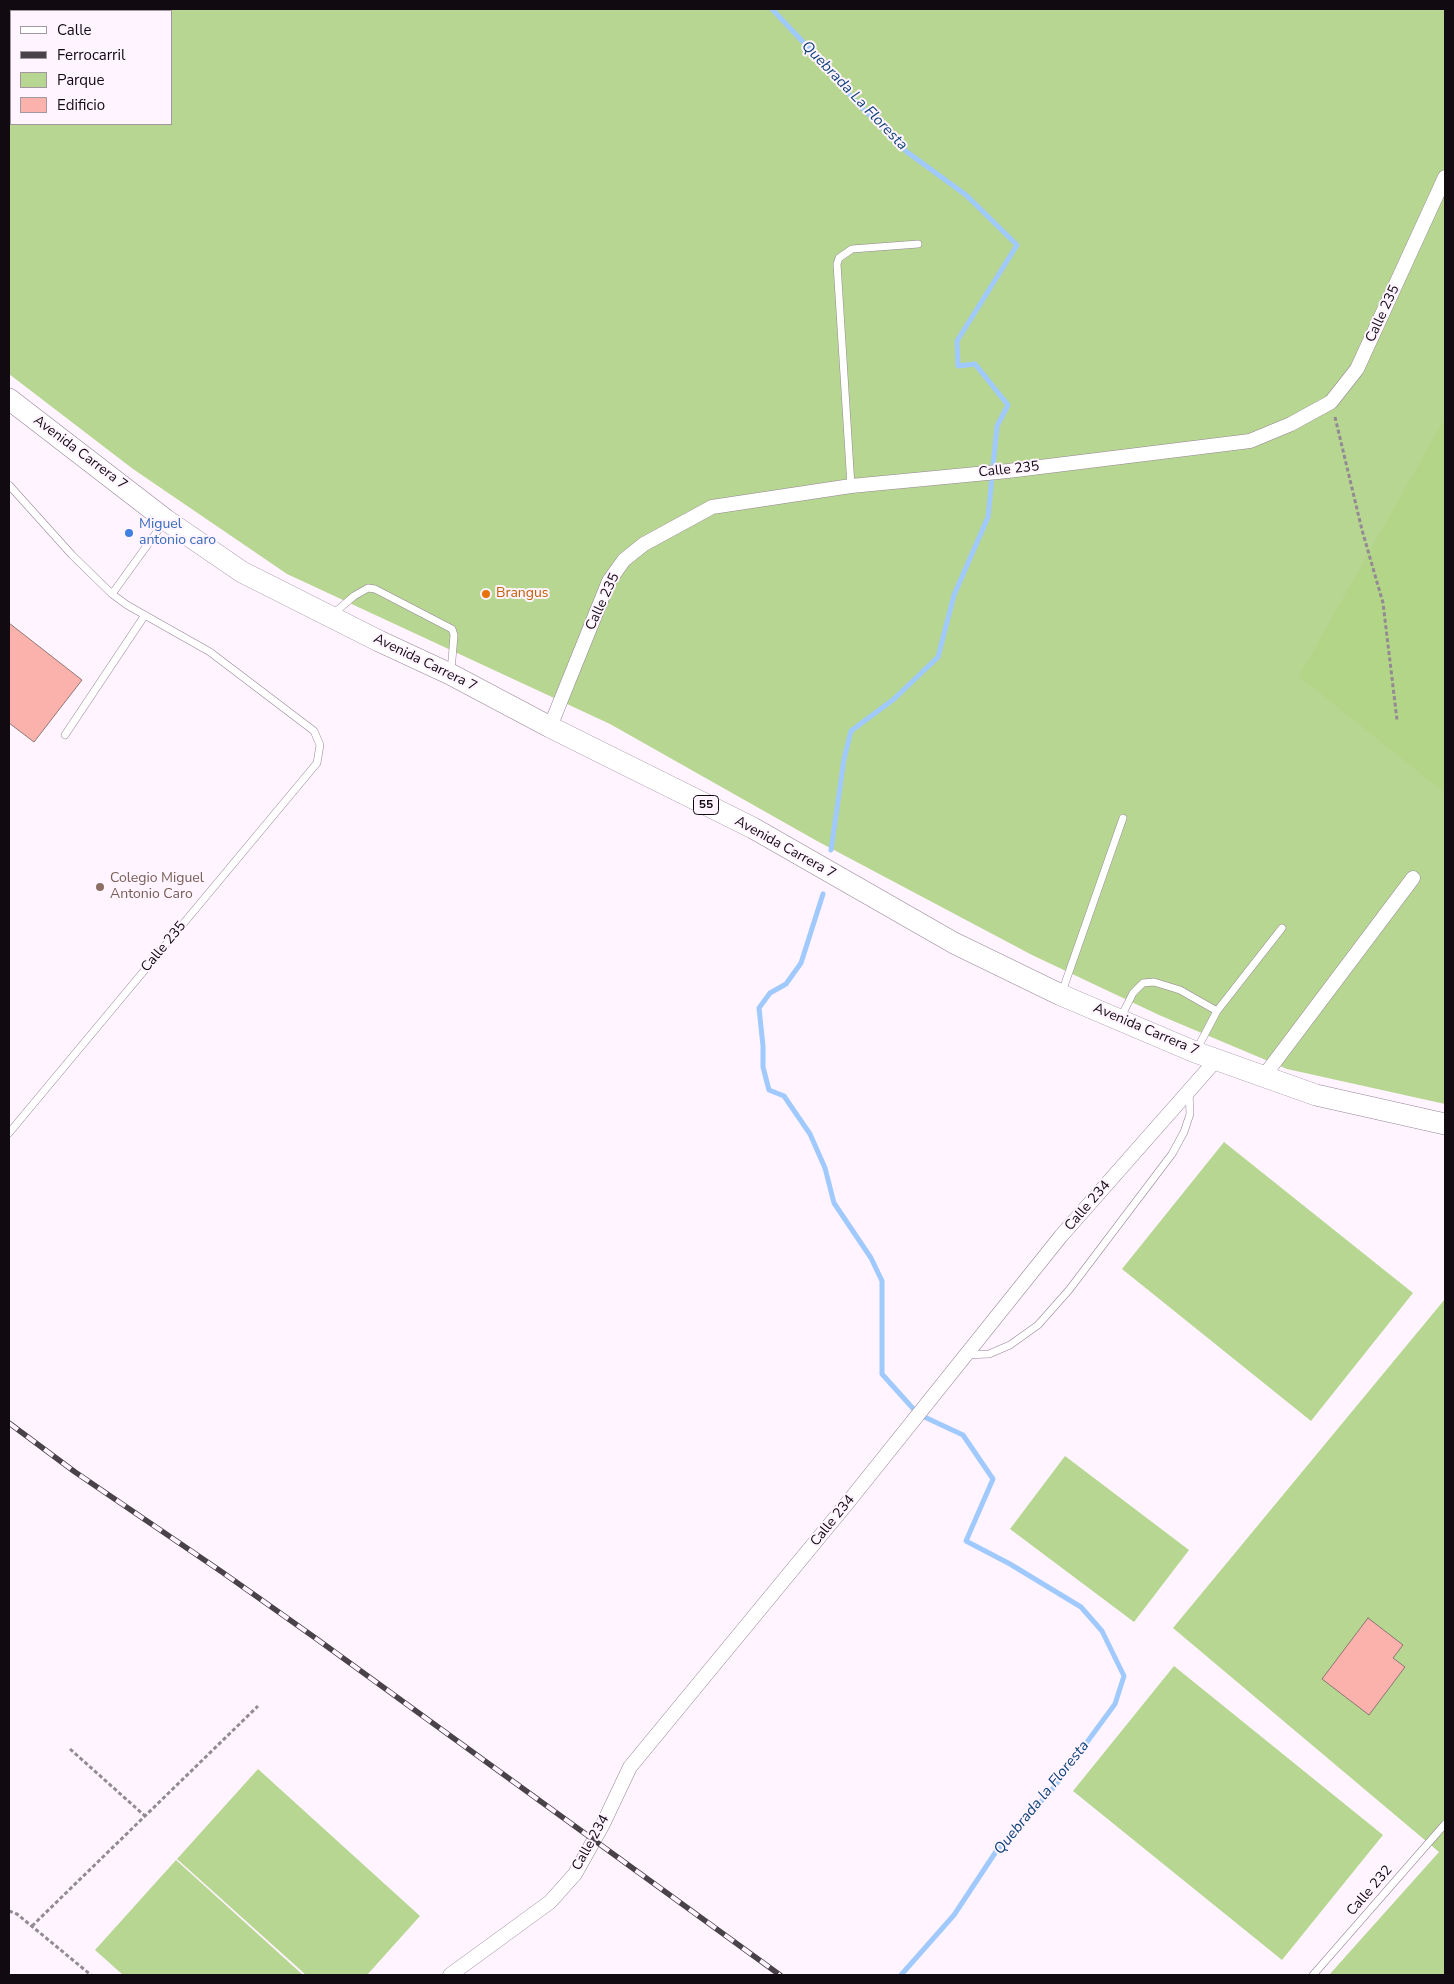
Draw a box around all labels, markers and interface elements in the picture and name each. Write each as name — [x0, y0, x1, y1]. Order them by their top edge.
legend — [10, 10, 172, 125]
text: Calle — [57, 20, 92, 40]
water label: Quebrada La Floresta — [797, 38, 911, 154]
text: Ferrocarril — [57, 45, 125, 65]
text: Parque — [57, 70, 105, 90]
text: Edificio — [57, 95, 105, 115]
street label: Calle 235 — [1362, 283, 1404, 345]
street label: Avenida Carrera 7 — [30, 412, 130, 494]
street label: Calle 235 — [978, 458, 1040, 482]
place label: Miguel antonio caro — [139, 517, 216, 550]
marker: Miguel antonio caro — [123, 527, 135, 539]
street label: Calle 235 — [582, 571, 624, 633]
place label: Brangus — [496, 586, 549, 602]
marker: Brangus — [480, 588, 492, 600]
street label: Avenida Carrera 7 — [370, 631, 480, 695]
road number: 55 — [694, 796, 718, 814]
street label: Avenida Carrera 7 — [731, 813, 839, 883]
place label: Colegio Miguel Antonio Caro — [110, 871, 204, 904]
marker: Colegio Miguel Antonio Caro — [94, 881, 106, 893]
street label: Calle 235 — [138, 918, 190, 976]
street label: Avenida Carrera 7 — [1091, 1000, 1201, 1060]
street label: Calle 234 — [1062, 1177, 1114, 1235]
street label: Calle 234 — [807, 1492, 859, 1550]
water label: Quebrada la Floresta — [991, 1737, 1093, 1859]
street label: Calle 234 — [569, 1812, 613, 1874]
street label: Calle 232 — [1344, 1862, 1396, 1920]

